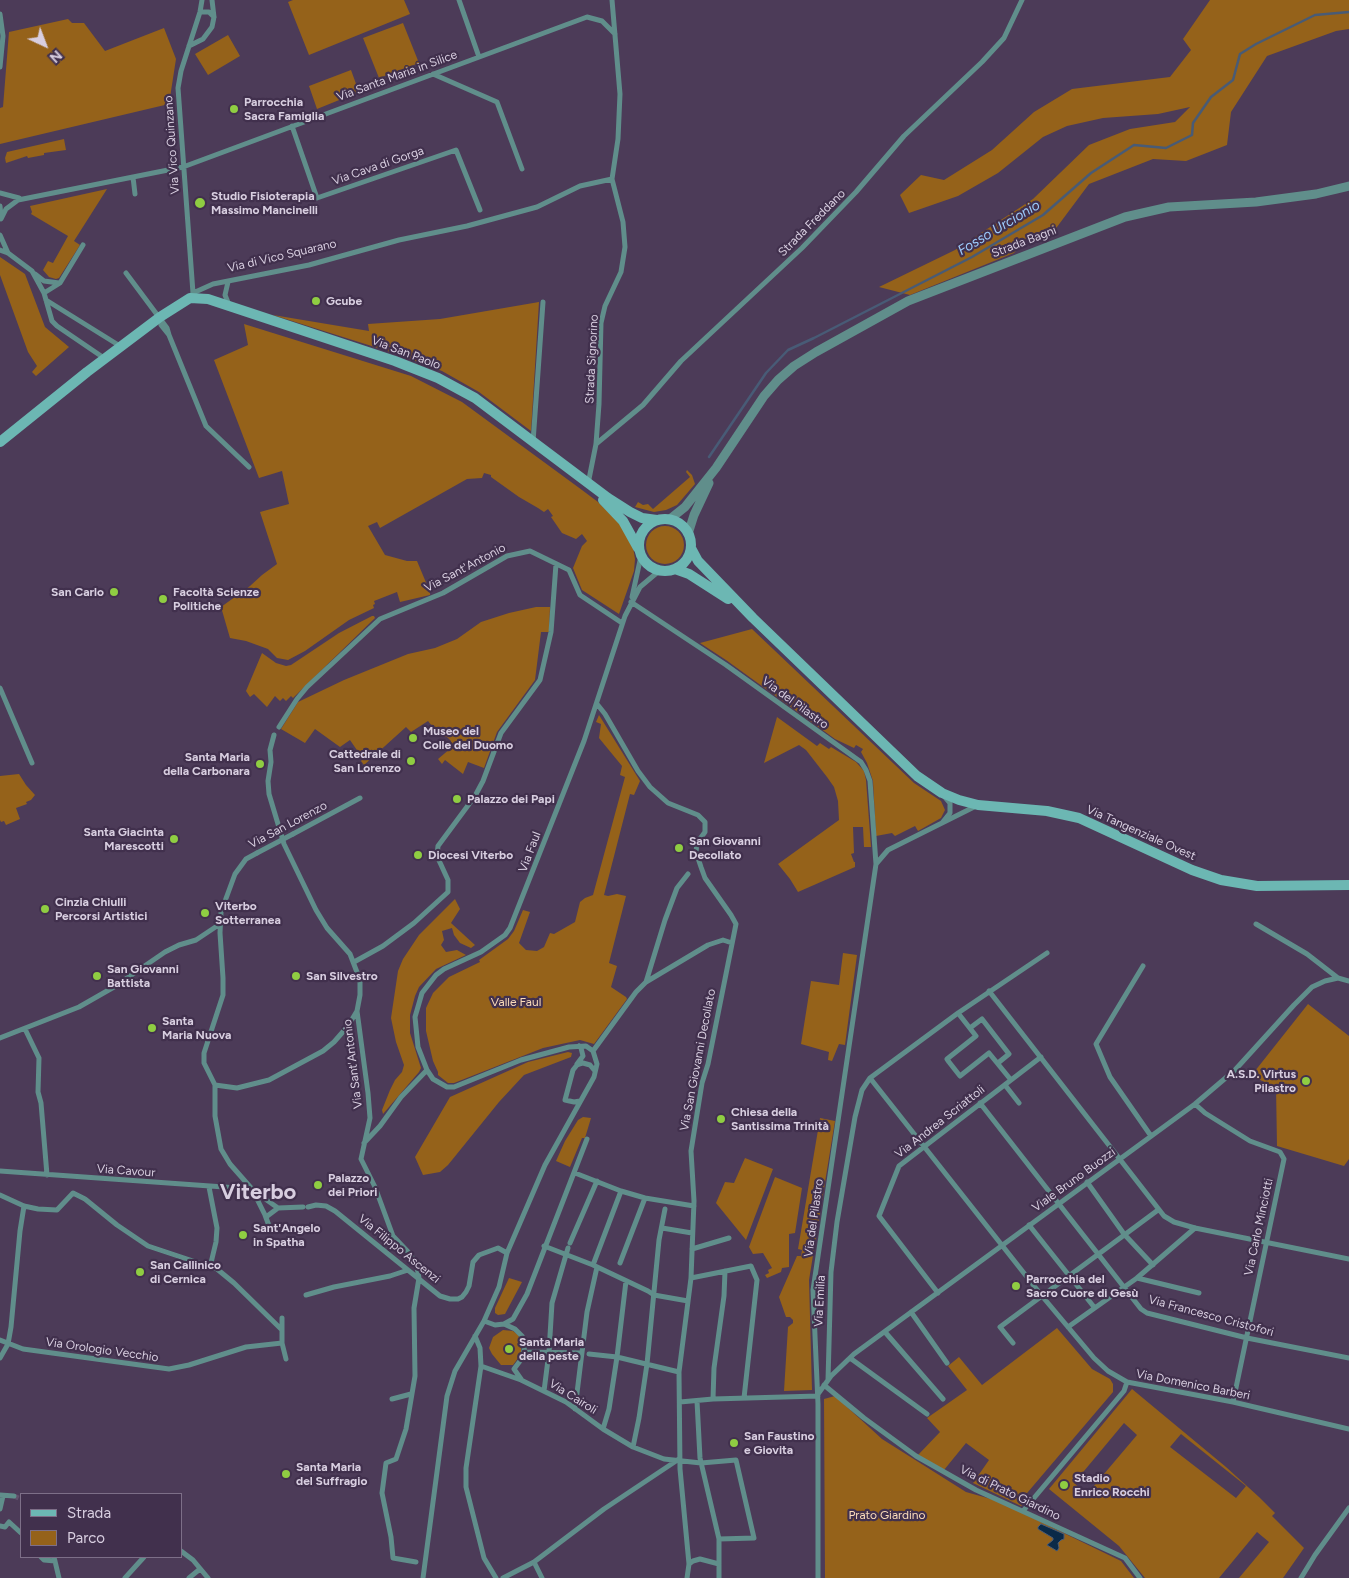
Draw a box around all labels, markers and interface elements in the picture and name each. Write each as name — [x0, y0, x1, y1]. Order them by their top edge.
north arrow — [20, 20, 70, 70]
text: N — [46, 46, 65, 66]
street label: Via Santa Maria in Silice — [335, 47, 459, 105]
street label: Via Vico Quinzano — [161, 95, 183, 195]
place label: Parrocchia Sacra Famiglia — [244, 95, 324, 123]
marker: Parrocchia Sacra Famiglia — [228, 103, 240, 115]
street label: Via Cava di Gorga — [330, 144, 426, 188]
street label: Strada Freddano — [775, 186, 849, 260]
place label: Studio Fisioterapia Massimo Mancinelli — [211, 189, 318, 217]
marker: Studio Fisioterapia Massimo Mancinelli — [193, 196, 207, 210]
water label: Fosso Urcionio — [955, 197, 1043, 259]
street label: Strada Bagni — [990, 223, 1058, 261]
street label: Via di Vico Squarano — [226, 236, 338, 276]
place label: Gcube — [326, 294, 362, 308]
marker: Gcube — [310, 295, 322, 307]
street label: Strada Signorino — [582, 314, 602, 404]
street label: Via San Paolo — [369, 333, 443, 373]
street label: Via Sant'Antonio — [422, 541, 508, 595]
place label: San Carlo — [51, 585, 104, 599]
place label: Facoltà Scienze Politiche — [173, 585, 259, 613]
marker: San Carlo — [108, 586, 120, 598]
marker: Facoltà Scienze Politiche — [157, 593, 169, 605]
street label: Via del Pilastro — [759, 674, 831, 732]
place label: Museo del Colle del Duomo — [423, 724, 513, 752]
marker: Museo del Colle del Duomo — [407, 732, 419, 744]
place label: Cattedrale di San Lorenzo — [329, 747, 401, 775]
place label: Santa Maria della Carbonara — [163, 750, 250, 778]
marker: Cattedrale di San Lorenzo — [405, 755, 417, 767]
marker: Santa Maria della Carbonara — [254, 758, 266, 770]
place label: Palazzo dei Papi — [467, 792, 555, 806]
marker: Palazzo dei Papi — [451, 793, 463, 805]
street label: Via San Lorenzo — [246, 798, 330, 852]
street label: Via Tangenziale Ovest — [1084, 802, 1198, 864]
place label: Santa Giacinta Marescotti — [83, 825, 164, 853]
street label: Via Faul — [516, 830, 544, 874]
marker: Santa Giacinta Marescotti — [168, 833, 180, 845]
place label: San Giovanni Decollato — [689, 834, 761, 862]
marker: San Giovanni Decollato — [673, 842, 685, 854]
place label: Diocesi Viterbo — [428, 848, 513, 862]
marker: Diocesi Viterbo — [412, 849, 424, 861]
place label: Cinzia Chiulli Percorsi Artistici — [55, 895, 147, 923]
place label: Viterbo Sotterranea — [215, 899, 281, 927]
marker: Cinzia Chiulli Percorsi Artistici — [39, 903, 51, 915]
marker: Viterbo Sotterranea — [199, 907, 211, 919]
place label: San Giovanni Battista — [107, 962, 179, 990]
place label: San Silvestro — [306, 969, 378, 983]
marker: San Giovanni Battista — [91, 970, 103, 982]
marker: San Silvestro — [290, 970, 302, 982]
street label: Via San Giovanni Decollato — [677, 988, 719, 1132]
park label: Valle Faul — [491, 995, 541, 1009]
place label: Santa Maria Nuova — [162, 1014, 231, 1042]
street label: Via Sant'Antonio — [340, 1018, 366, 1110]
marker: Santa Maria Nuova — [146, 1022, 158, 1034]
place label: A.S.D. Virtus Pilastro — [1226, 1067, 1296, 1095]
marker: A.S.D. Virtus Pilastro — [1300, 1075, 1312, 1087]
street label: Via Andrea Scriattoli — [892, 1082, 988, 1162]
place label: Chiesa della Santissima Trinità — [731, 1105, 829, 1133]
marker: Chiesa della Santissima Trinità — [715, 1113, 727, 1125]
street label: Viale Bruno Buozzi — [1029, 1145, 1119, 1215]
street label: Via Cavour — [96, 1162, 156, 1180]
place label: Palazzo dei Priori — [328, 1171, 377, 1199]
street label: Via Carlo Minciotti — [1242, 1177, 1276, 1277]
street label: Via del Pilastro — [801, 1178, 827, 1258]
marker: Palazzo dei Priori — [312, 1179, 324, 1191]
district label: Viterbo — [220, 1180, 296, 1206]
street label: Via Filippo Ascenzi — [355, 1212, 443, 1286]
place label: Sant'Angelo in Spatha — [253, 1221, 320, 1249]
marker: Sant'Angelo in Spatha — [237, 1229, 249, 1241]
place label: San Callinico di Cernica — [150, 1258, 221, 1286]
marker: San Callinico di Cernica — [134, 1266, 146, 1278]
place label: Parrocchia del Sacro Cuore di Gesù — [1026, 1272, 1138, 1300]
street label: Via Emilia — [811, 1275, 829, 1327]
marker: Parrocchia del Sacro Cuore di Gesù — [1010, 1280, 1022, 1292]
street label: Via Francesco Cristofori — [1147, 1292, 1275, 1340]
street label: Via Orologio Vecchio — [45, 1335, 159, 1365]
place label: Santa Maria della peste — [519, 1335, 584, 1363]
marker: Santa Maria della peste — [503, 1343, 515, 1355]
street label: Via Domenico Barberi — [1135, 1367, 1251, 1403]
street label: Via Cairoli — [546, 1377, 600, 1417]
place label: San Faustino e Giovita — [744, 1429, 814, 1457]
marker: San Faustino e Giovita — [728, 1437, 740, 1449]
place label: Santa Maria del Suffragio — [296, 1460, 367, 1488]
street label: Via di Prato Giardino — [957, 1462, 1063, 1524]
marker: Santa Maria del Suffragio — [280, 1468, 292, 1480]
place label: Stadio Enrico Rocchi — [1074, 1471, 1150, 1499]
marker: Stadio Enrico Rocchi — [1058, 1479, 1070, 1491]
legend — [20, 1493, 182, 1558]
text: Strada — [67, 1504, 111, 1522]
park label: Prato Giardino — [848, 1508, 926, 1522]
text: Parco — [67, 1529, 105, 1547]

